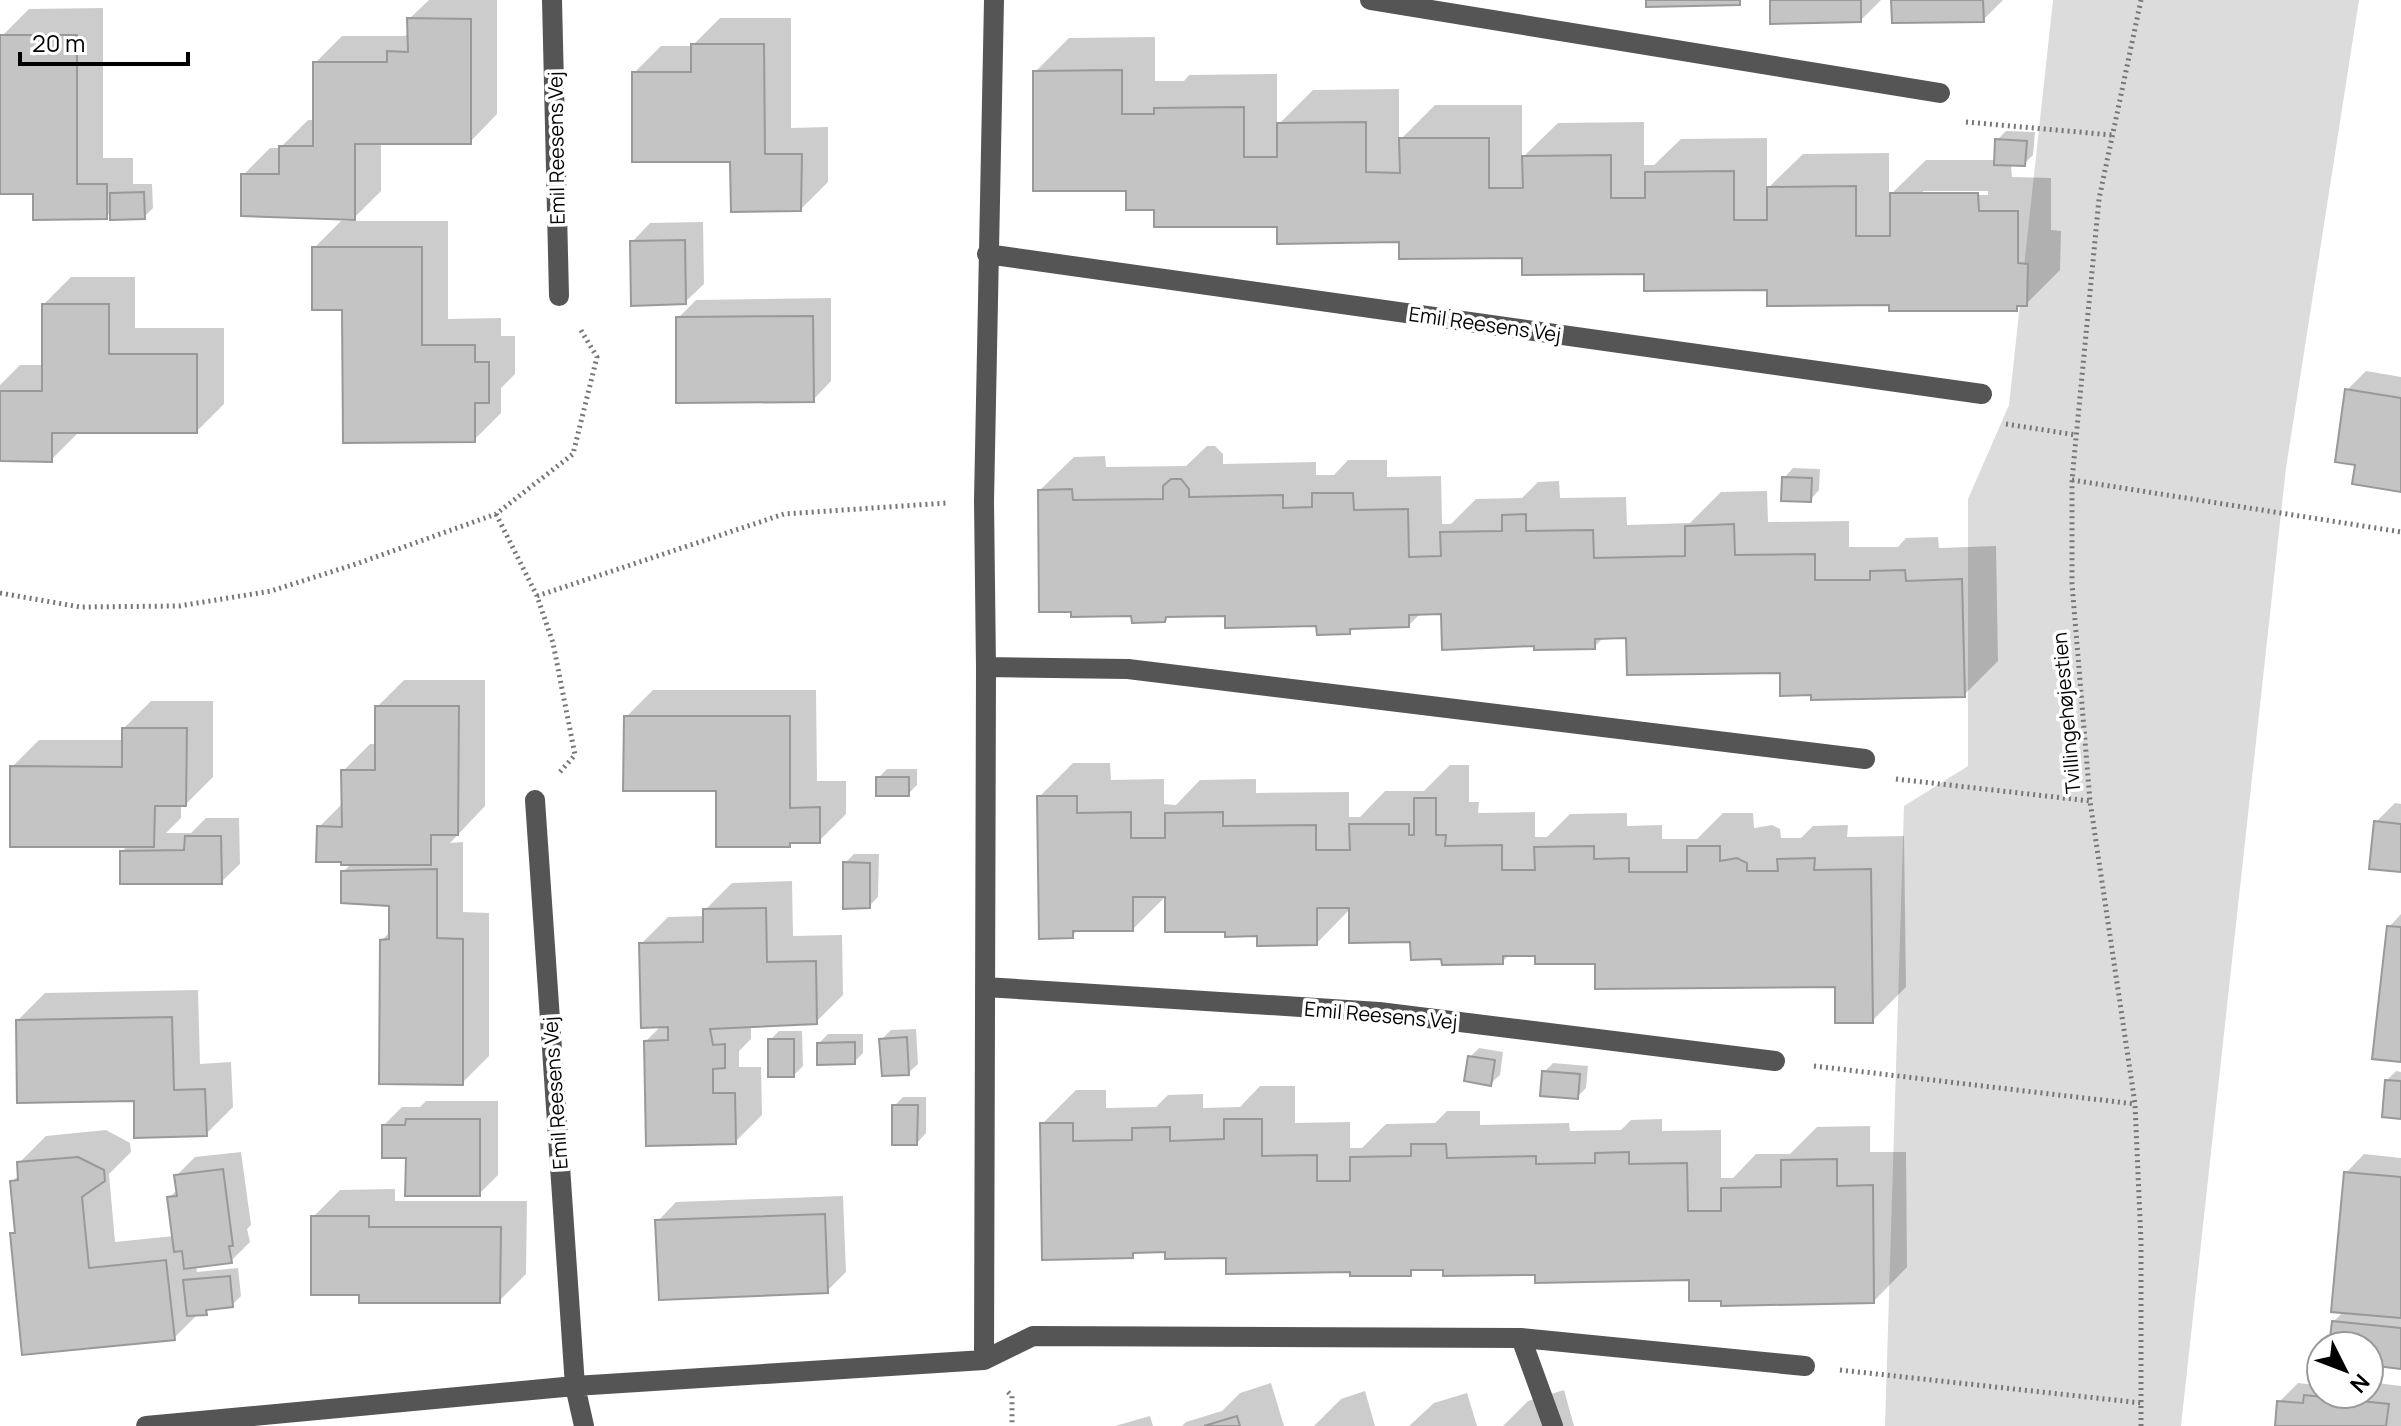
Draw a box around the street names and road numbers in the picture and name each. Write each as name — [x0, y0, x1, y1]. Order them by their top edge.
street label: Emil Reesens Vej — [541, 71, 571, 225]
street label: Emil Reesens Vej — [1407, 300, 1563, 348]
street label: Tvillingehøjestien — [2045, 631, 2087, 795]
street label: Emil Reesens Vej — [1303, 995, 1459, 1035]
street label: Emil Reesens Vej — [536, 1015, 574, 1171]

